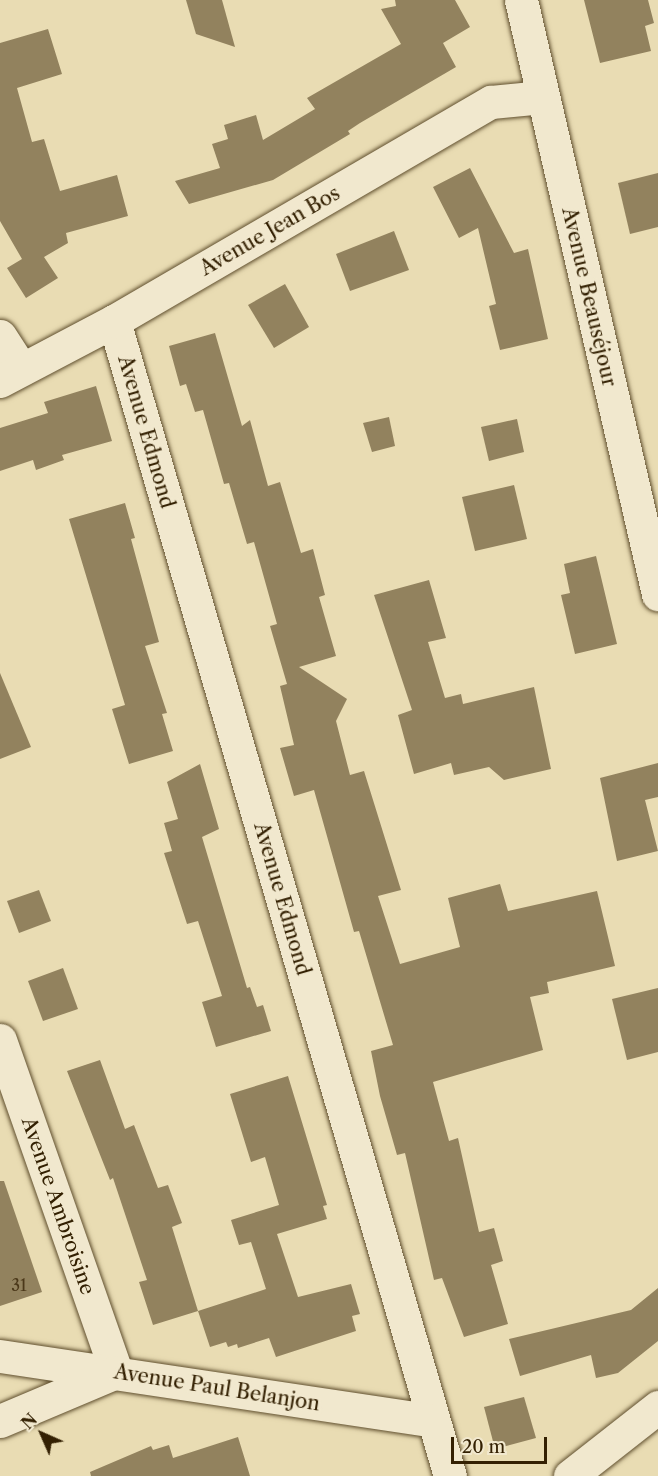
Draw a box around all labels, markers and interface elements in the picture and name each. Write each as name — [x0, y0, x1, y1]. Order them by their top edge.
street label: Avenue Jean Bos — [196, 181, 344, 281]
street label: Avenue Beauséjour — [557, 205, 621, 389]
street label: Avenue Edmond — [113, 353, 179, 511]
street label: Avenue Edmond — [249, 820, 315, 978]
street label: Avenue Ambroisine — [16, 1114, 100, 1298]
house number: 31 — [11, 1275, 27, 1295]
street label: Avenue Paul Belanjon — [112, 1360, 322, 1416]
north arrow — [12, 1404, 72, 1464]
text: N — [17, 1409, 41, 1433]
scale bar — [454, 1425, 550, 1463]
text: 20 m — [462, 1436, 505, 1458]

